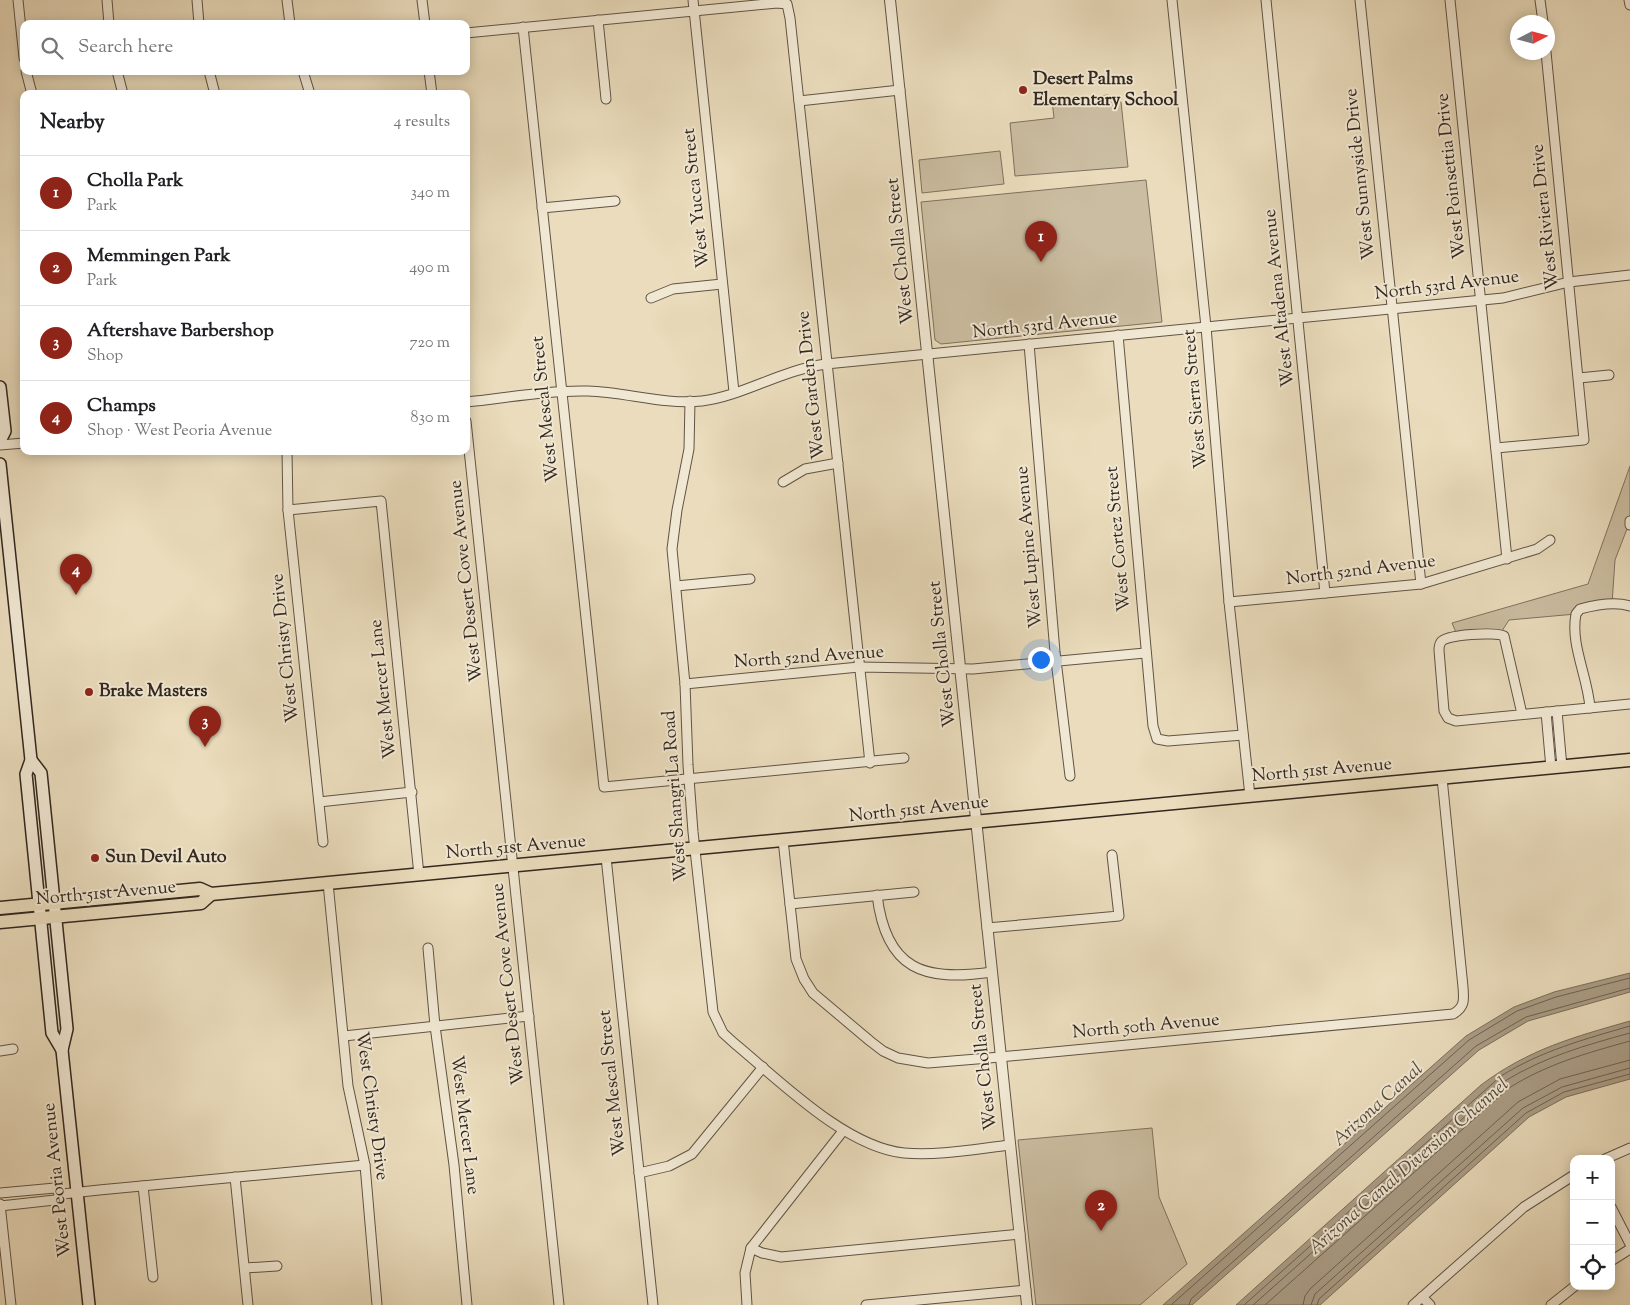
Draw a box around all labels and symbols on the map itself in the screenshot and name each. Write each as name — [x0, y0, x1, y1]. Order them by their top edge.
north arrow — [1510, 15, 1555, 60]
place label: Desert Palms Elementary School — [1033, 67, 1179, 114]
marker: Desert Palms Elementary School — [1017, 84, 1029, 96]
street label: West Sunnyside Drive — [1339, 87, 1383, 261]
street label: West Poinsettia Drive — [1430, 92, 1474, 260]
street label: West Yucca Street — [677, 127, 717, 269]
street label: West Riviera Drive — [1525, 143, 1567, 291]
street label: West Cholla Street — [880, 177, 922, 325]
street label: West Altadena Avenue — [1258, 208, 1302, 388]
pin: 1 — [1025, 221, 1057, 262]
street label: North 53rd Avenue — [1373, 264, 1521, 308]
street label: North 53rd Avenue — [971, 305, 1119, 347]
street label: West Garden Drive — [791, 309, 833, 461]
street label: West Sierra Street — [1177, 328, 1215, 470]
street label: West Mescal Street — [525, 334, 567, 484]
street label: West Lupine Avenue — [1010, 465, 1050, 629]
street label: West Cortez Street — [1100, 465, 1138, 613]
street label: West Desert Cove Avenue — [443, 479, 491, 683]
street label: North 52nd Avenue — [1285, 549, 1437, 593]
pin: 4 — [60, 554, 92, 595]
street label: West Christy Drive — [265, 572, 307, 724]
street label: West Cholla Street — [922, 580, 964, 728]
street label: West Mercer Lane — [364, 618, 404, 760]
street label: North 52nd Avenue — [733, 640, 885, 676]
your location — [1028, 647, 1054, 673]
place label: Brake Masters — [99, 679, 207, 705]
marker: Brake Masters — [83, 686, 95, 698]
pin: 3 — [189, 706, 221, 747]
street label: West Shangri La Road — [657, 709, 695, 883]
street label: North 51st Avenue — [1251, 752, 1393, 790]
street label: North 51st Avenue — [848, 790, 990, 830]
street label: North 51st Avenue — [445, 829, 587, 867]
place label: Sun Devil Auto — [105, 845, 227, 871]
marker: Sun Devil Auto — [89, 852, 101, 864]
street label: North 51st Avenue — [35, 875, 177, 913]
street label: West Desert Cove Avenue — [485, 882, 533, 1086]
street label: West Cholla Street — [963, 983, 1005, 1131]
street label: West Mescal Street — [592, 1008, 634, 1158]
street label: North 50th Avenue — [1071, 1008, 1221, 1046]
street label: West Christy Drive — [348, 1030, 394, 1182]
street label: West Mercer Lane — [443, 1054, 485, 1196]
water label: Arizona Canal — [1327, 1057, 1429, 1153]
water label: Arizona Canal Diversion Channel — [1303, 1072, 1515, 1262]
street label: West Peoria Avenue — [37, 1101, 79, 1259]
pin: 2 — [1085, 1190, 1117, 1231]

